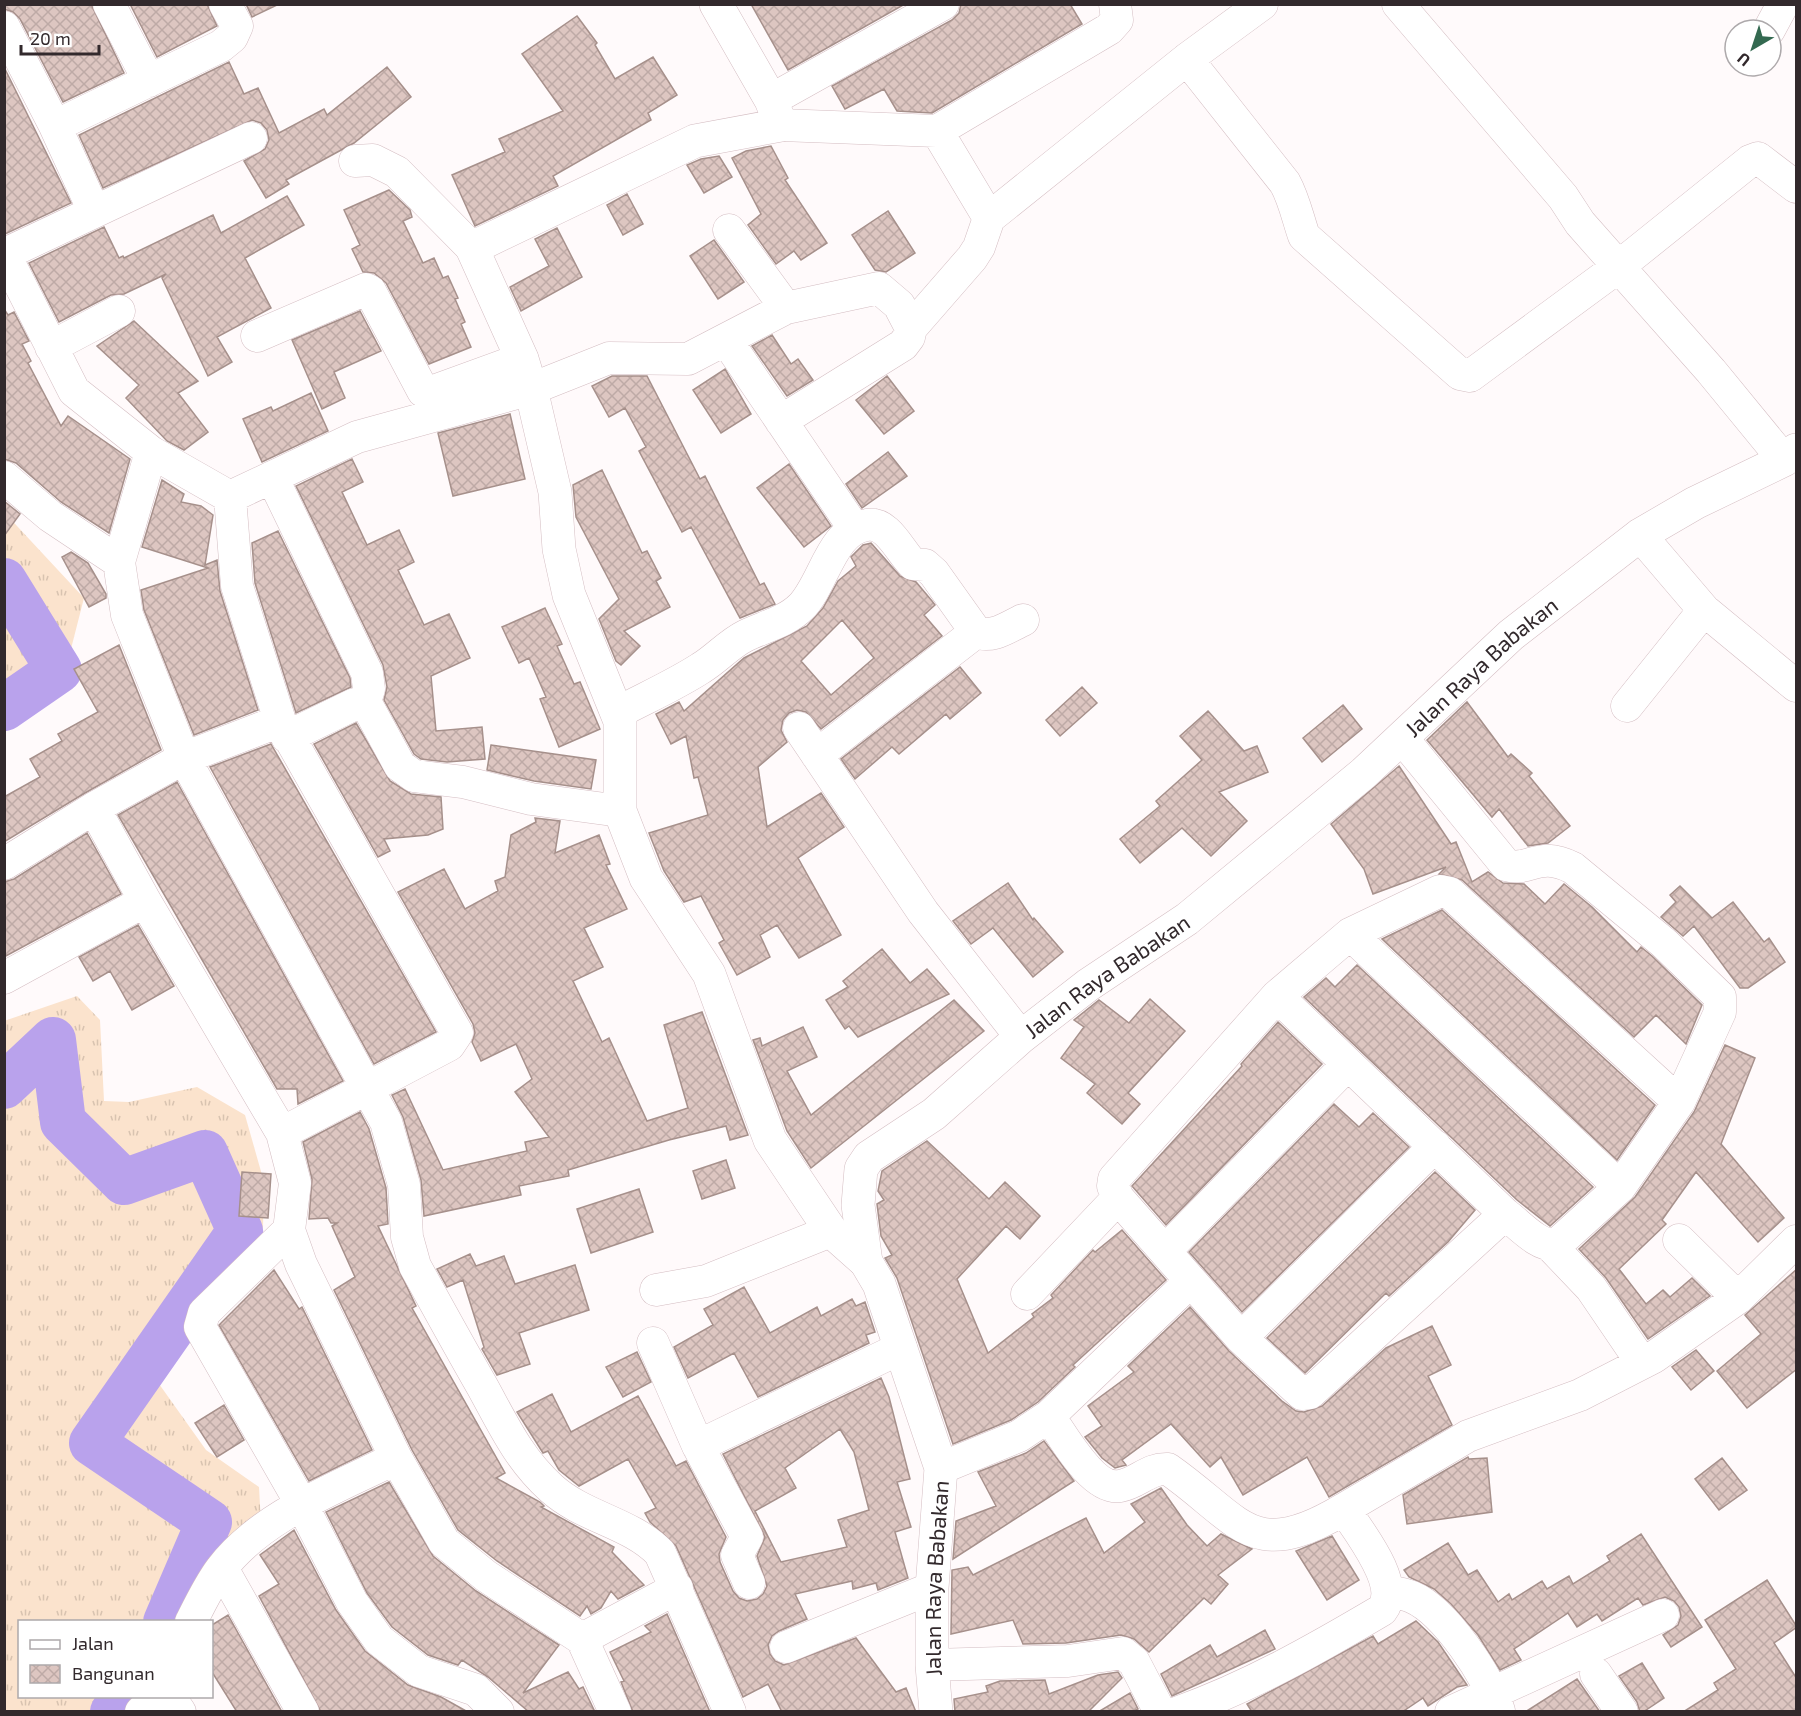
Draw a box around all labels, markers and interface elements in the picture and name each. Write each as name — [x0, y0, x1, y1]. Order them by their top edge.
scale bar — [21, 18, 99, 56]
north arrow — [1723, 18, 1783, 78]
text: 20 m — [30, 27, 71, 49]
text: U — [1733, 49, 1753, 71]
street label: Jalan Raya Babakan — [1399, 591, 1562, 741]
street label: Jalan Raya Babakan — [1019, 908, 1194, 1043]
street label: Jalan Raya Babakan — [919, 1479, 953, 1677]
legend — [18, 1620, 213, 1698]
text: Jalan — [72, 1632, 114, 1654]
text: Bangunan — [72, 1662, 155, 1684]

